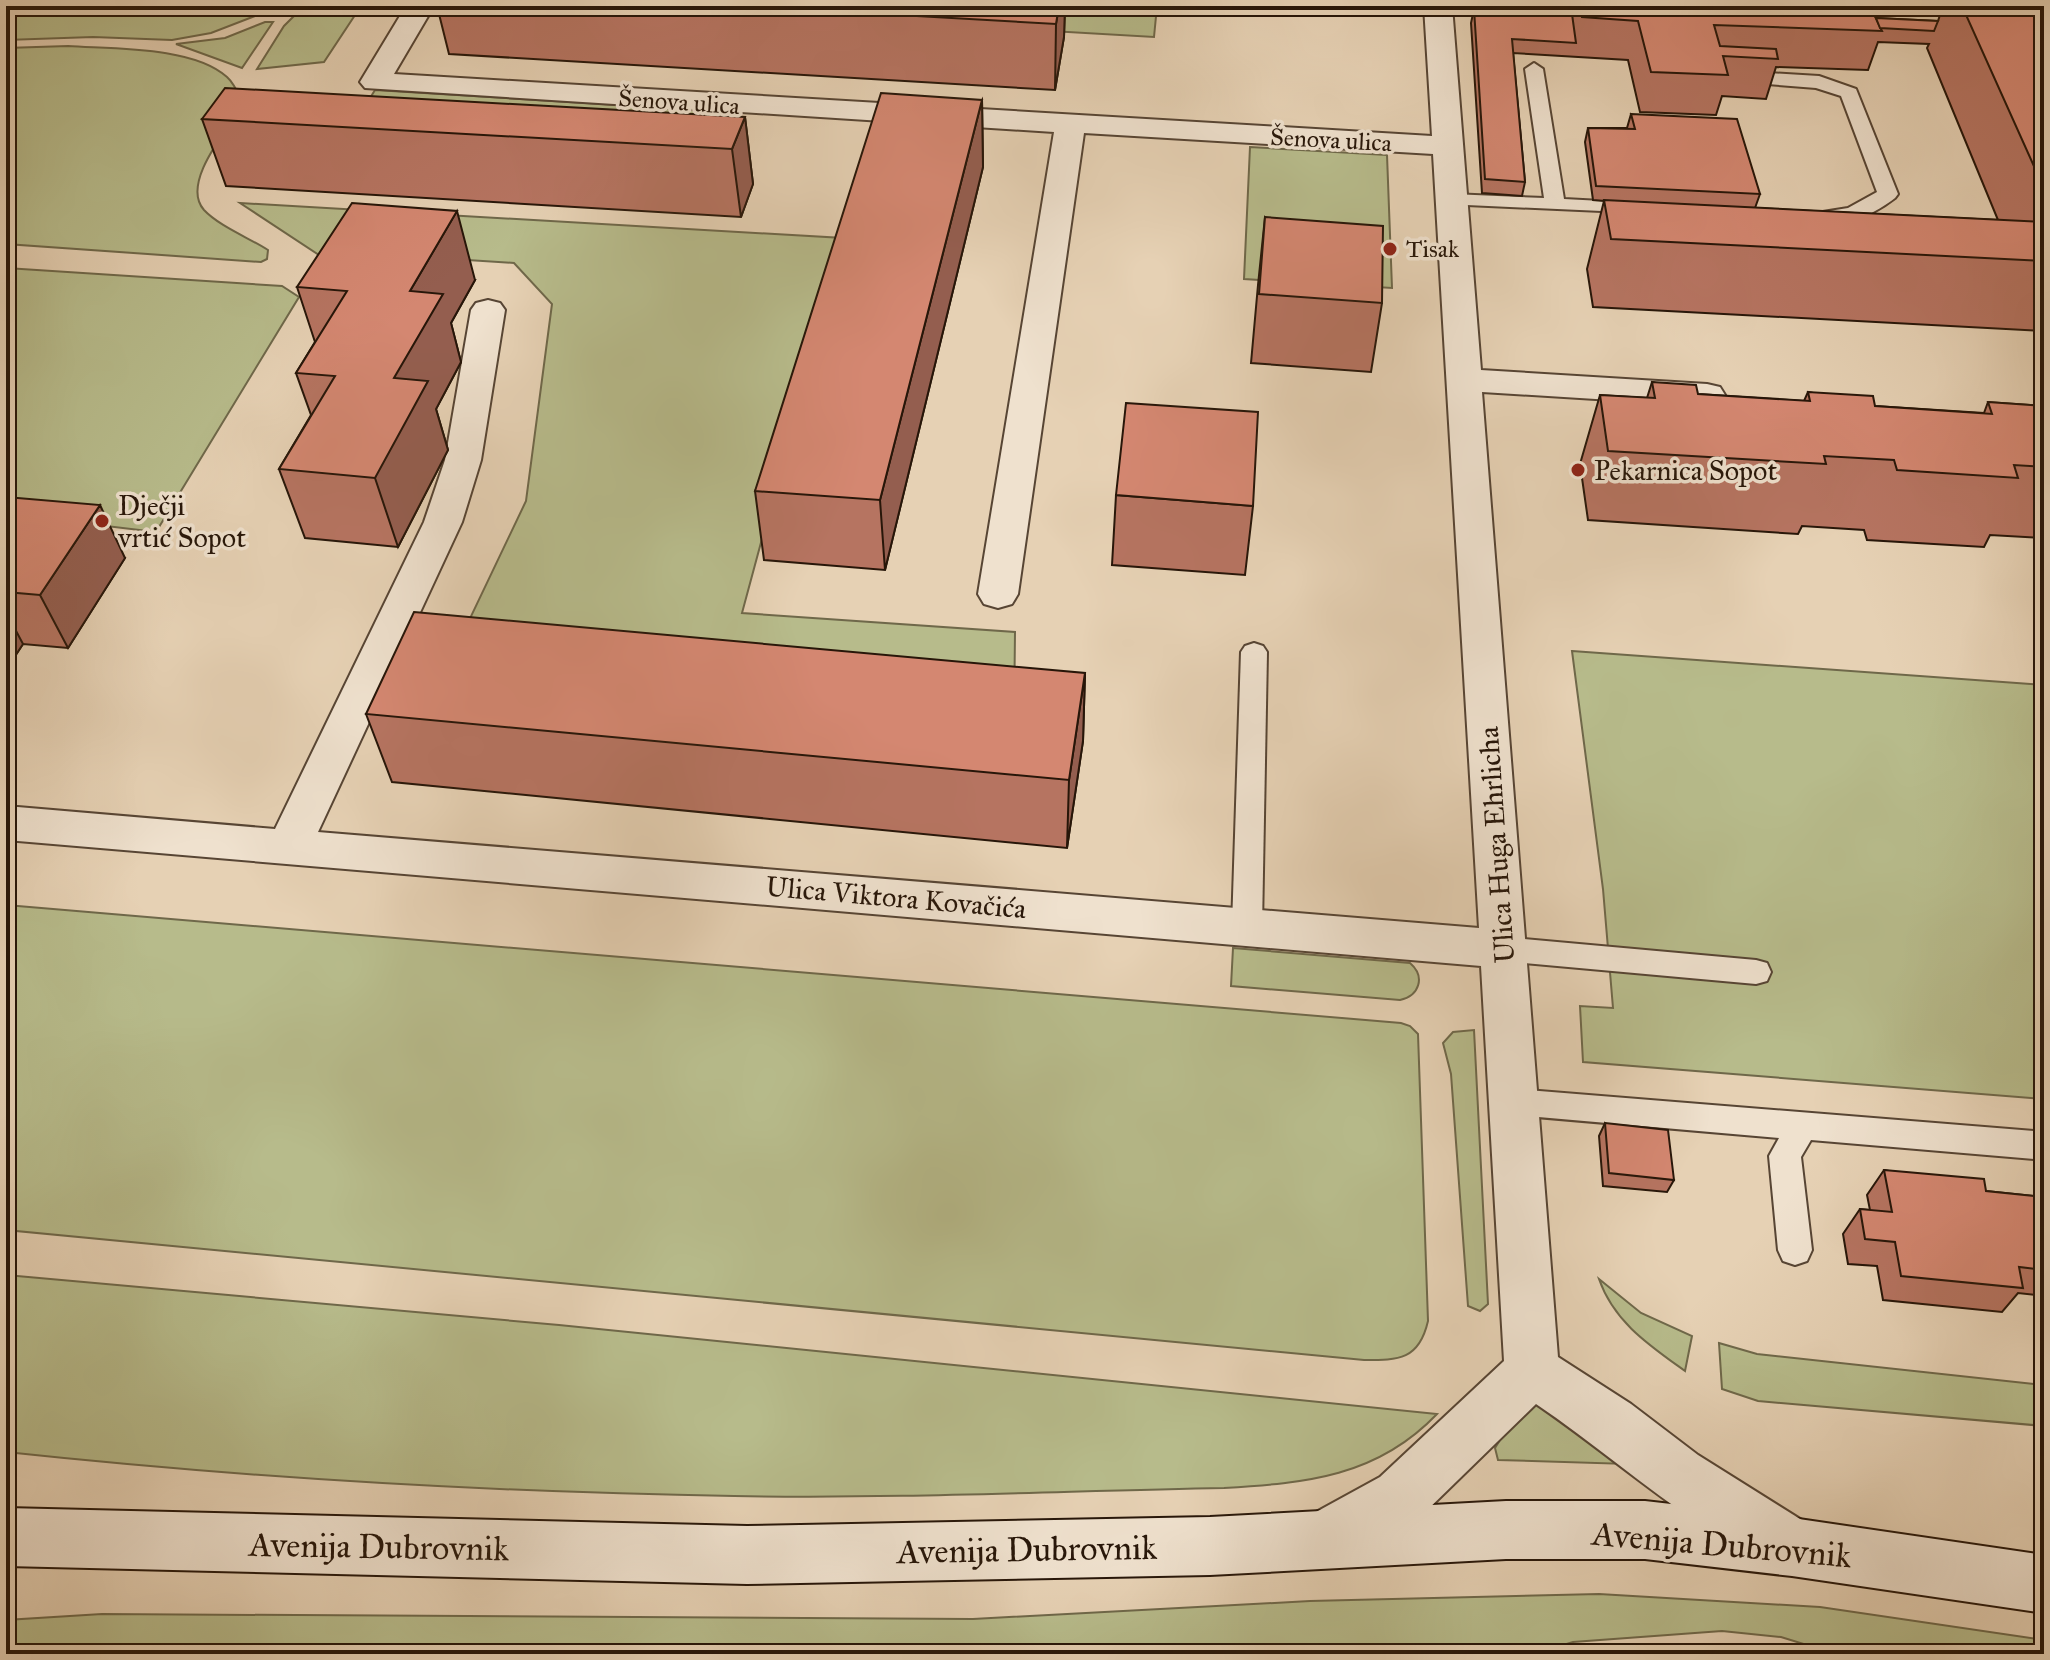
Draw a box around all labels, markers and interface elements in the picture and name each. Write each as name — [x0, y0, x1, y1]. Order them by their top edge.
street label: Šenova ulica — [617, 83, 742, 121]
street label: Šenova ulica — [1269, 122, 1393, 158]
place label: Tisak — [1406, 234, 1460, 264]
marker: Tisak — [1381, 240, 1399, 258]
place label: Pekarnica Sopot — [1594, 453, 1777, 488]
marker: Pekarnica Sopot — [1569, 461, 1587, 479]
place label: Dječji vrtić Sopot — [117, 488, 246, 555]
marker: Dječji vrtić Sopot — [93, 512, 111, 530]
street label: Ulica Huga Ehrlicha — [1471, 725, 1522, 964]
street label: Ulica Viktora Kovačića — [764, 869, 1028, 926]
street label: Avenija Dubrovnik — [1589, 1513, 1854, 1576]
street label: Avenija Dubrovnik — [247, 1524, 510, 1569]
street label: Avenija Dubrovnik — [895, 1527, 1158, 1572]

